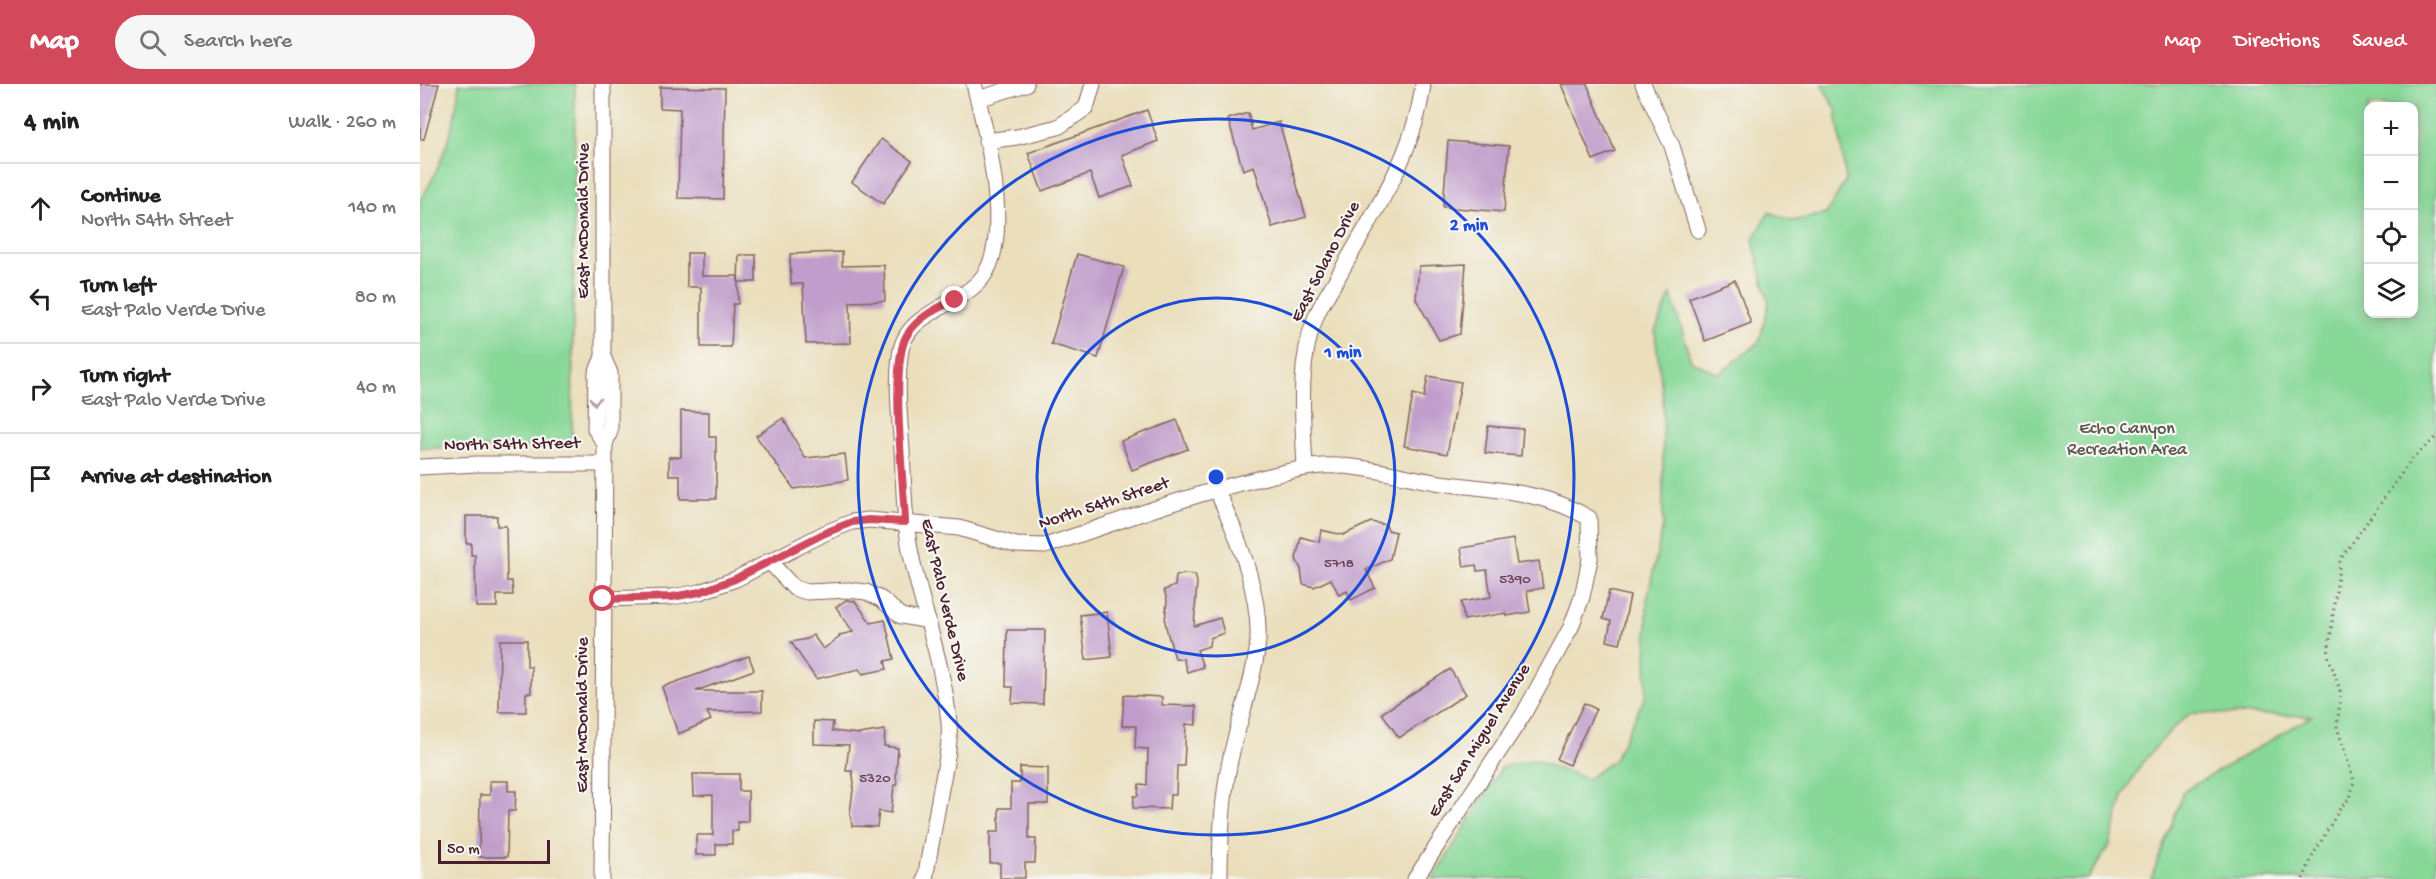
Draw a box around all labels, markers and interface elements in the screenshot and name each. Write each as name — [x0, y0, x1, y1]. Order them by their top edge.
search box — [115, 15, 535, 69]
text: Map — [30, 26, 79, 59]
icon: search — [136, 26, 169, 59]
text: Search here — [184, 29, 292, 55]
text: Map — [2164, 30, 2201, 55]
text: Directions — [2234, 30, 2319, 55]
text: Saved — [2352, 30, 2406, 55]
map controls — [2364, 102, 2418, 318]
button: + — [2364, 102, 2418, 156]
text: 4 min — [24, 108, 79, 139]
text: Walk · 260 m — [289, 112, 396, 135]
street label: East McDonald Drive — [574, 142, 595, 299]
button: − — [2364, 156, 2418, 210]
text: Continue — [81, 184, 161, 210]
icon: ahead — [24, 192, 57, 225]
text: 140 m — [348, 197, 396, 220]
street label: East Solano Drive — [1287, 198, 1366, 326]
text: North 54th Street — [81, 210, 232, 233]
button: locate — [2364, 210, 2418, 264]
text: 2 min — [1450, 216, 1489, 237]
button: layers — [2364, 264, 2418, 318]
text: Turn left — [81, 274, 155, 300]
icon: left — [24, 282, 57, 315]
route end — [941, 286, 967, 312]
text: 80 m — [355, 287, 396, 310]
text: East Palo Verde Drive — [81, 300, 265, 323]
text: 1 min — [1324, 343, 1362, 364]
text: Turn right — [81, 364, 169, 390]
icon: right — [24, 372, 57, 405]
text: 40 m — [356, 377, 396, 400]
text: East Palo Verde Drive — [81, 390, 265, 413]
one-way arrow — [589, 397, 602, 406]
park label: Echo Canyon Recreation Area — [2067, 419, 2188, 461]
street label: North 54th Street — [444, 433, 582, 457]
icon: arrive — [24, 462, 57, 495]
text: Arrive at destination — [81, 465, 271, 491]
centre of rings — [1206, 467, 1226, 487]
street label: North 54th Street — [1036, 472, 1173, 535]
street label: East Palo Verde Drive — [915, 517, 973, 684]
house number: 5718 — [1324, 555, 1354, 573]
house number: 5390 — [1499, 571, 1531, 589]
route start — [589, 585, 615, 611]
street label: East McDonald Drive — [573, 636, 594, 793]
street label: East San Miguel Avenue — [1424, 660, 1536, 822]
house number: 5320 — [859, 770, 891, 788]
scale bar — [438, 837, 550, 864]
text: 50 m — [447, 841, 480, 860]

